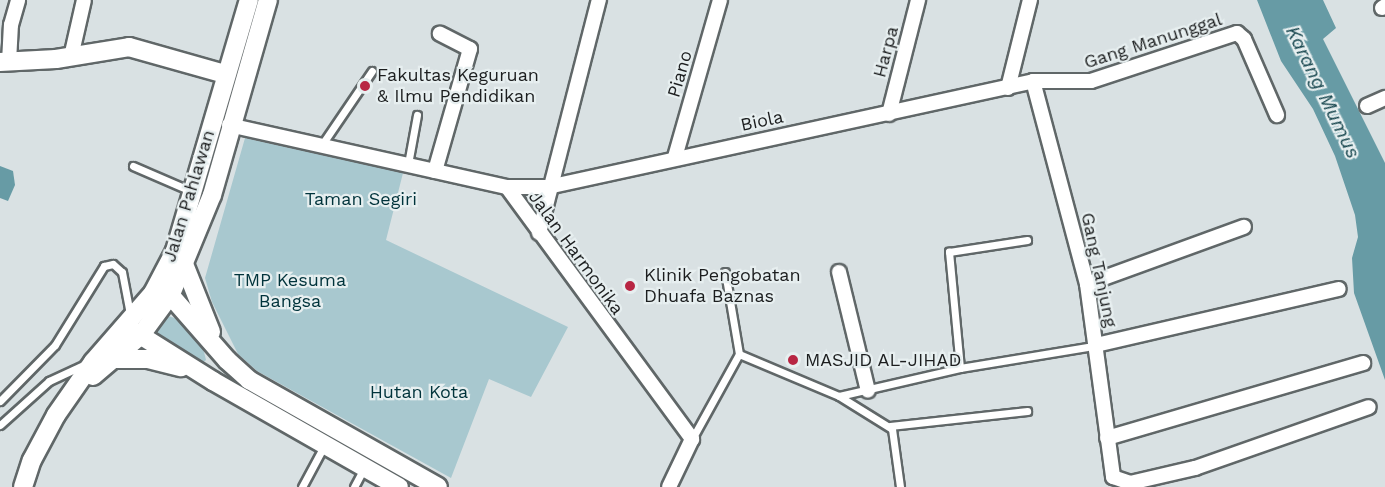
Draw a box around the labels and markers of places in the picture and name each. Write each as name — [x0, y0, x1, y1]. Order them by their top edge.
place label: Fakultas Keguruan & Ilmu Pendidikan — [377, 65, 539, 107]
marker: Fakultas Keguruan & Ilmu Pendidikan — [358, 79, 372, 93]
place label: Klinik Pengobatan Dhuafa Baznas — [644, 265, 801, 308]
marker: Klinik Pengobatan Dhuafa Baznas — [621, 277, 639, 295]
place label: MASJID AL-JIHAD — [805, 349, 962, 371]
marker: MASJID AL-JIHAD — [786, 353, 800, 367]

